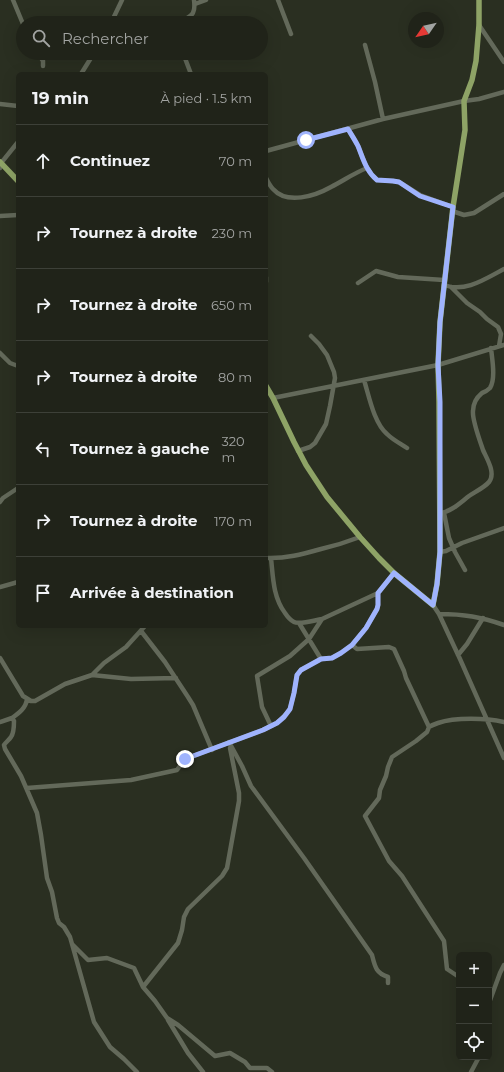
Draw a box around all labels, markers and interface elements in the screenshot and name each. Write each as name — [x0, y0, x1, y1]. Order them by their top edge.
north arrow — [408, 12, 444, 48]
search box — [16, 16, 268, 60]
icon: search — [30, 27, 52, 49]
text: Rechercher — [62, 29, 149, 48]
text: 19 min — [32, 88, 89, 108]
text: À pied · 1.5 km — [161, 90, 252, 106]
route start — [297, 131, 315, 149]
icon: ahead — [32, 150, 54, 172]
text: Continuez — [70, 151, 150, 170]
text: 70 m — [219, 153, 252, 169]
icon: right — [32, 222, 54, 244]
text: Tournez à droite — [70, 223, 198, 242]
text: 230 m — [211, 225, 252, 241]
icon: right — [32, 294, 54, 316]
text: Tournez à droite — [70, 295, 198, 314]
text: 650 m — [211, 297, 252, 313]
icon: right — [32, 366, 54, 388]
text: Tournez à droite — [70, 367, 198, 386]
text: 80 m — [218, 369, 252, 385]
text: 320 m — [221, 433, 245, 465]
icon: left — [32, 438, 54, 460]
text: Tournez à gauche — [70, 439, 209, 458]
icon: right — [32, 510, 54, 532]
text: Tournez à droite — [70, 511, 198, 530]
text: 170 m — [214, 513, 252, 529]
icon: arrive — [32, 582, 54, 604]
text: Arrivée à destination — [70, 583, 234, 602]
route end — [176, 750, 194, 768]
map controls — [456, 952, 492, 1060]
button: + — [456, 952, 492, 988]
button: − — [456, 988, 492, 1024]
button: locate — [456, 1024, 492, 1060]

